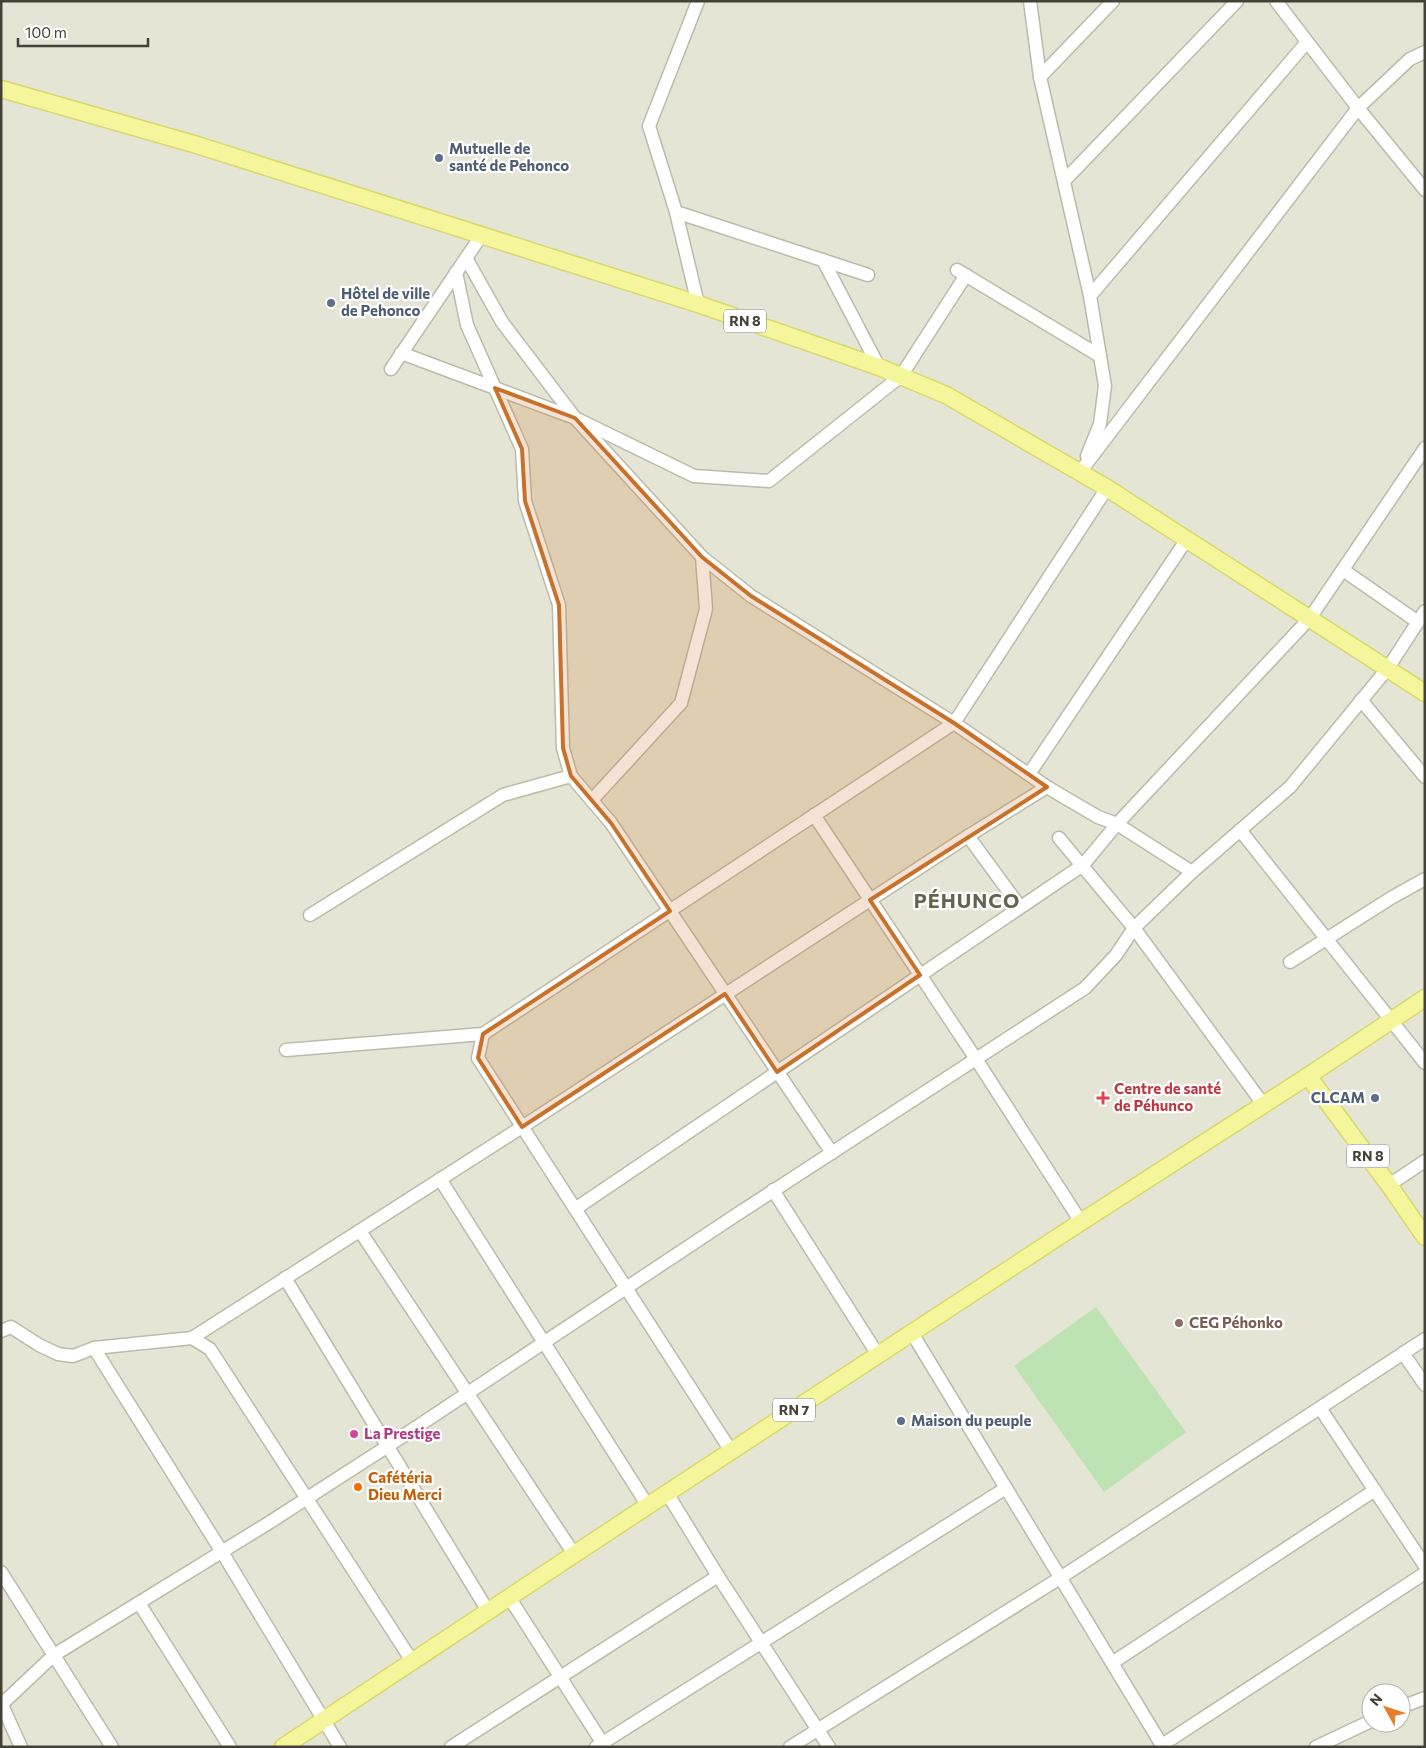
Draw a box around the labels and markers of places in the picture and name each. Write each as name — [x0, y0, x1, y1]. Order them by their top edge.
place label: Mutuelle de santé de Pehonco — [449, 139, 569, 174]
marker: Mutuelle de santé de Pehonco — [433, 152, 445, 164]
place label: Hôtel de ville de Pehonco — [341, 284, 430, 319]
marker: Hôtel de ville de Pehonco — [325, 297, 337, 309]
place label: Centre de santé de Péhunco — [1114, 1079, 1221, 1114]
place label: CLCAM — [1311, 1088, 1365, 1106]
marker: Centre de santé de Péhunco — [1096, 1091, 1110, 1105]
marker: CLCAM — [1369, 1092, 1381, 1104]
place label: CEG Péhonko — [1189, 1313, 1283, 1331]
marker: CEG Péhonko — [1173, 1317, 1185, 1329]
place label: Maison du peuple — [911, 1411, 1031, 1429]
marker: Maison du peuple — [895, 1415, 907, 1427]
place label: La Prestige — [364, 1424, 441, 1442]
marker: La Prestige — [348, 1428, 360, 1440]
place label: Cafétéria Dieu Merci — [368, 1468, 442, 1503]
marker: Cafétéria Dieu Merci — [352, 1481, 364, 1493]

